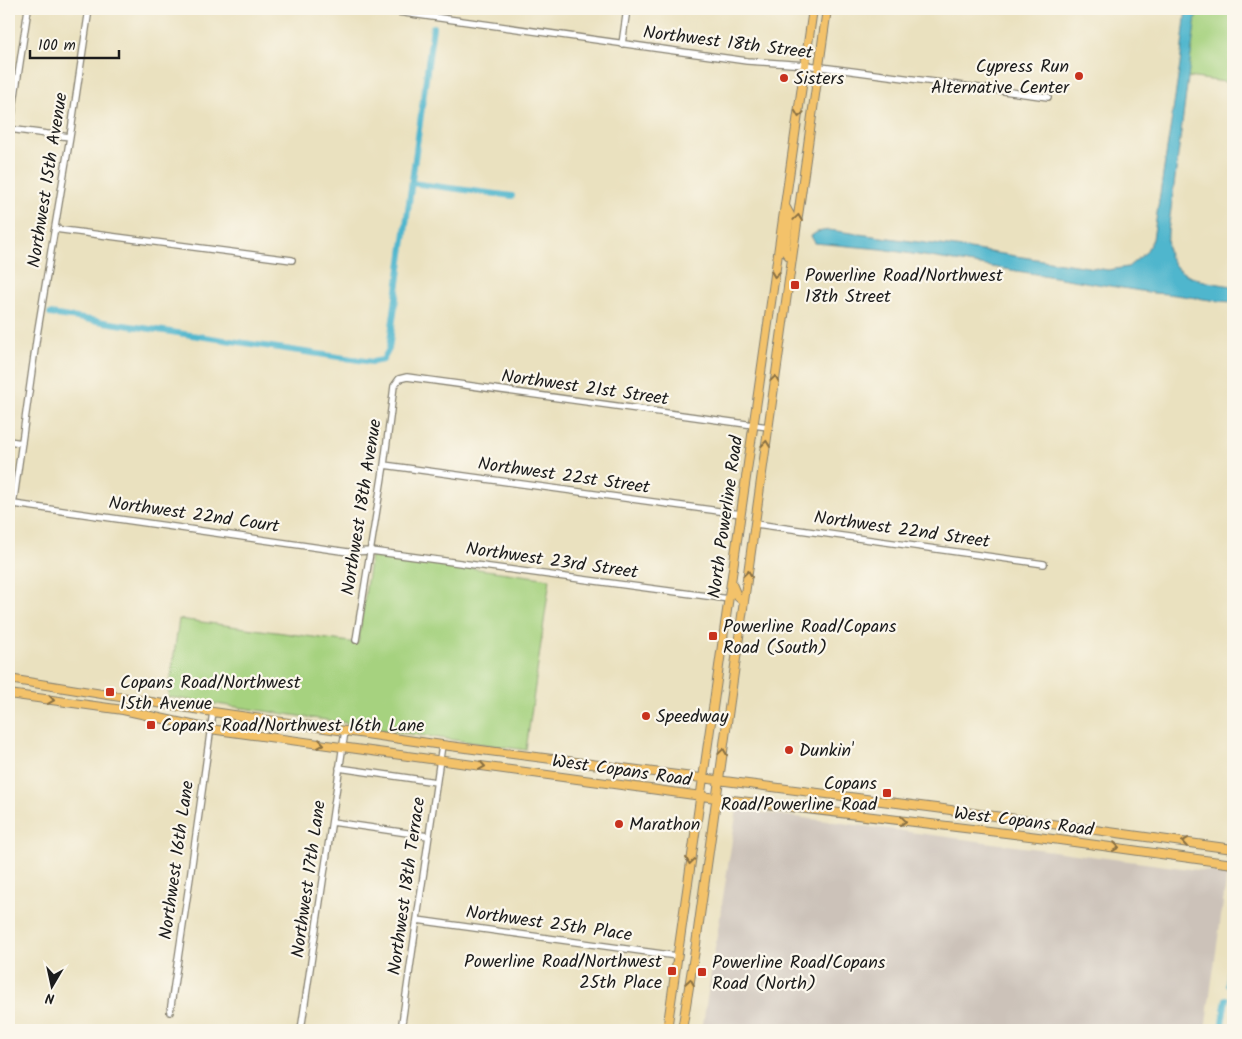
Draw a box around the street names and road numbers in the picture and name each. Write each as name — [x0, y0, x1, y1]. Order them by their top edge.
street label: Northwest 18th Street — [641, 19, 815, 68]
street label: Northwest 15th Avenue — [20, 90, 77, 270]
street label: Northwest 21st Street — [499, 362, 671, 415]
street label: Northwest 18th Avenue — [334, 417, 391, 598]
street label: North Powerline Road — [701, 433, 752, 600]
street label: Northwest 22st Street — [476, 450, 653, 503]
street label: Northwest 22nd Court — [107, 489, 282, 542]
street label: Northwest 22nd Street — [812, 504, 993, 557]
street label: Northwest 23rd Street — [464, 535, 641, 588]
street label: West Copans Road — [550, 747, 694, 796]
street label: Northwest 16th Lane — [152, 779, 203, 942]
street label: Northwest 18th Terrace — [381, 795, 434, 977]
street label: Northwest 17th Lane — [284, 799, 335, 960]
street label: West Copans Road — [952, 800, 1096, 846]
street label: Northwest 25th Place — [464, 898, 634, 951]

